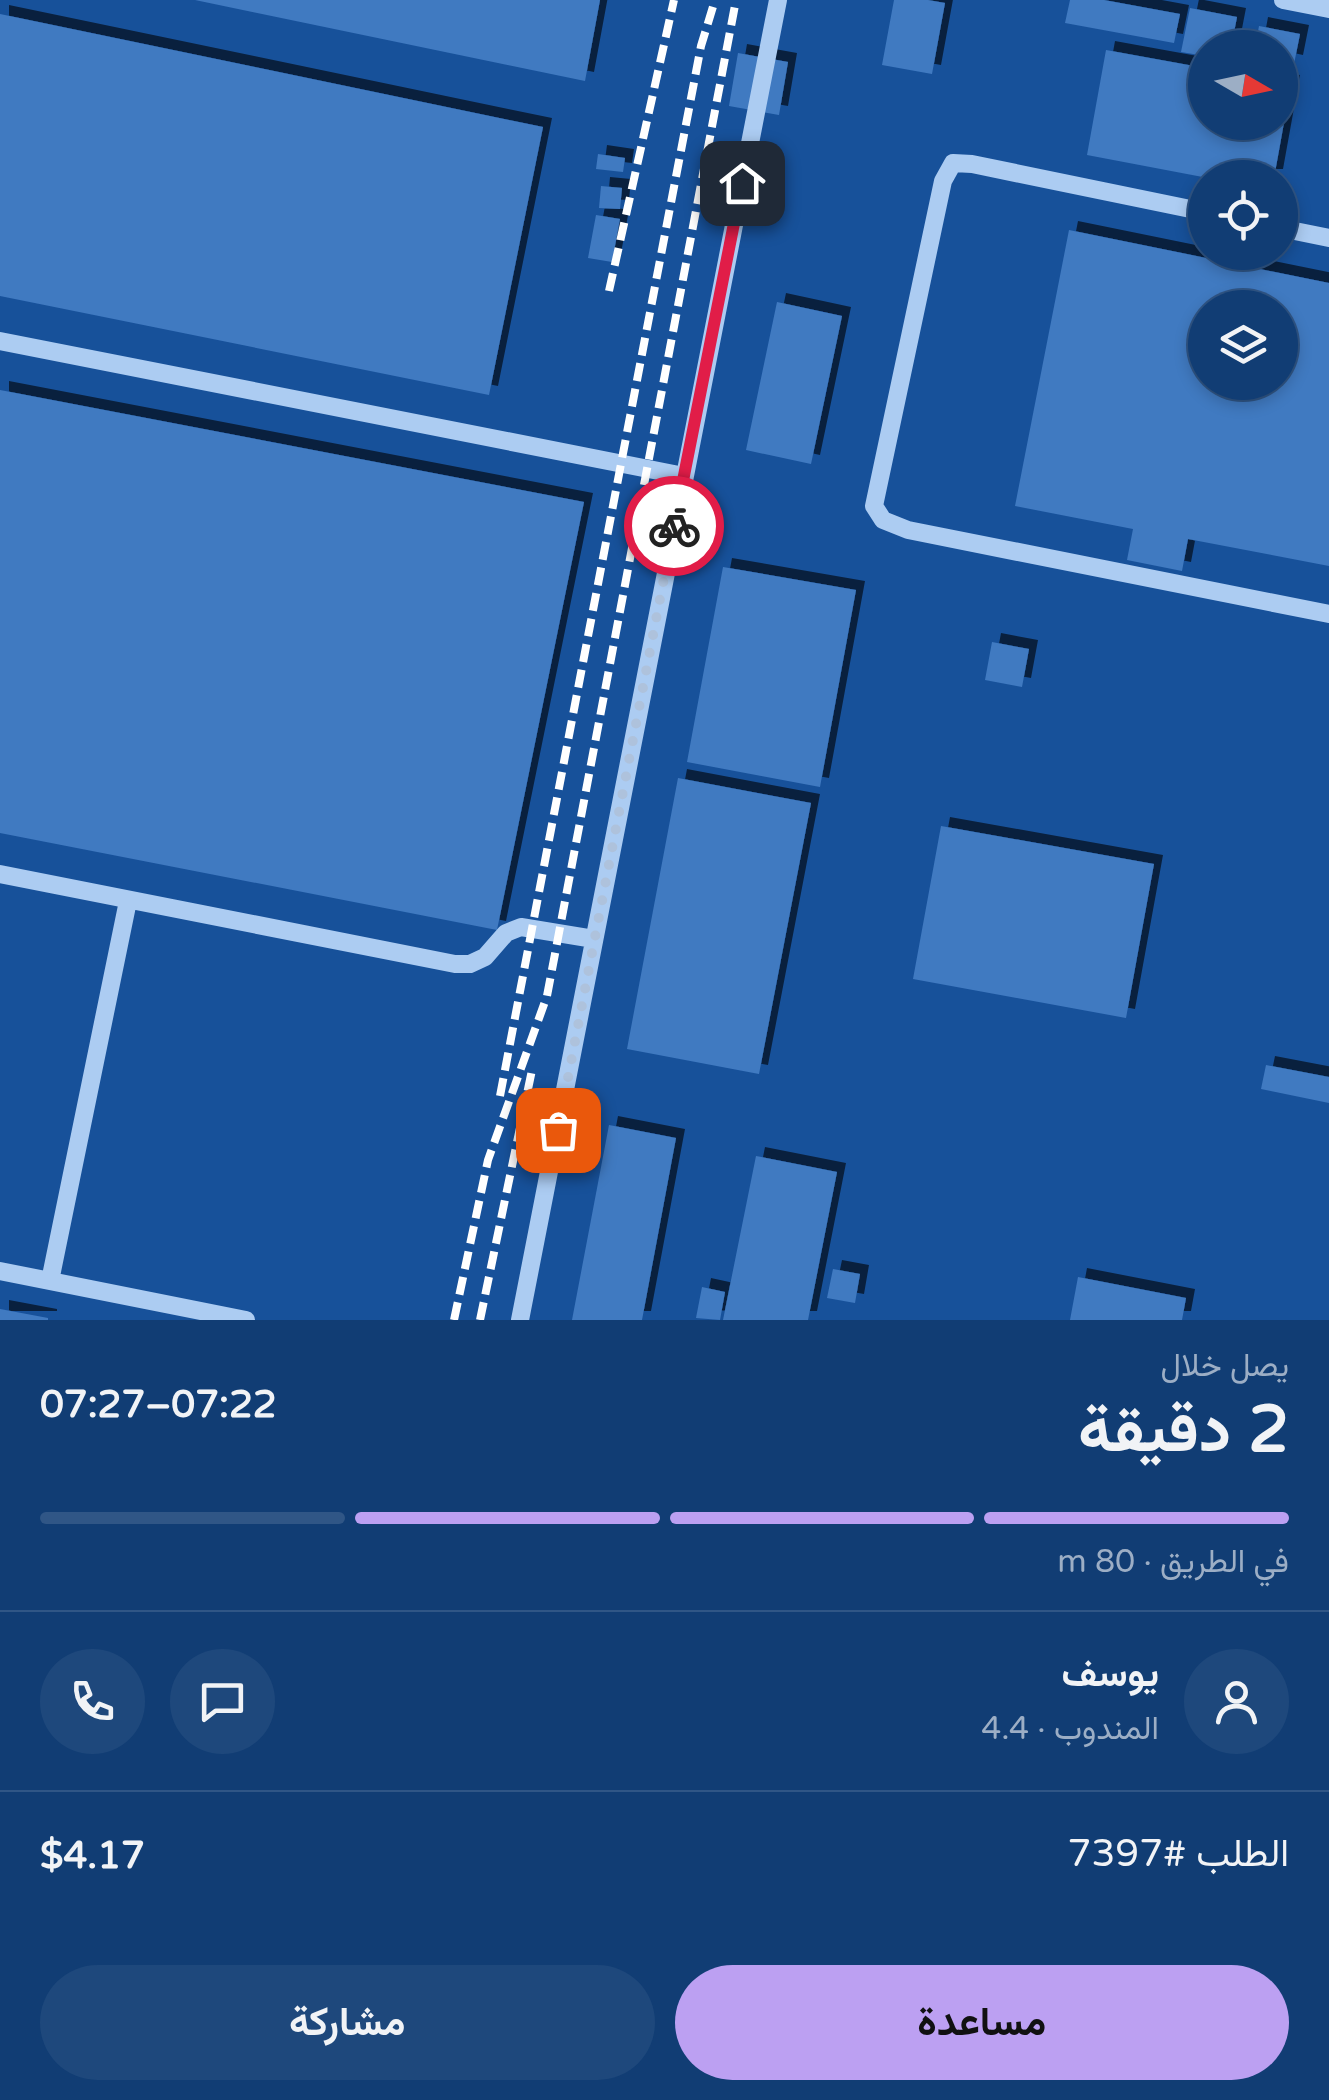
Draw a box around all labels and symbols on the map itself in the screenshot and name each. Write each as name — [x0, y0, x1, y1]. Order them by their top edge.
north arrow — [1188, 30, 1298, 140]
pin — [700, 141, 785, 226]
courier — [624, 476, 724, 576]
pin — [516, 1088, 601, 1173]

